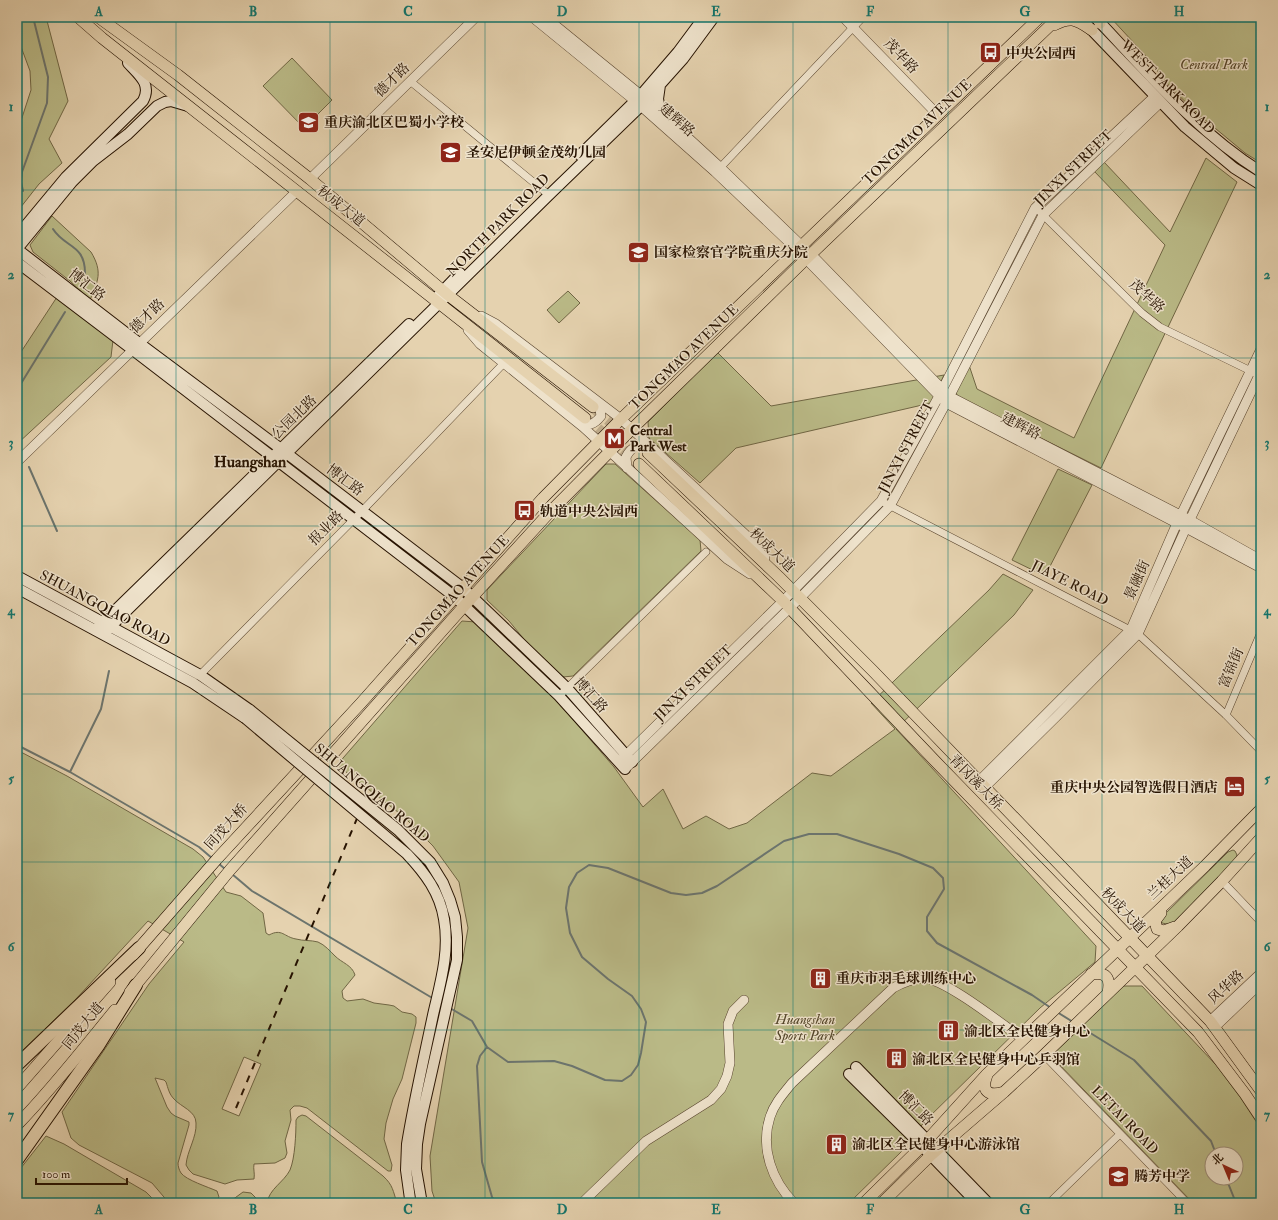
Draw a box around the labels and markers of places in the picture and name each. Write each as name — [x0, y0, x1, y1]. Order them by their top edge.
bus stop icon: 中央公园西 — [978, 40, 1004, 66]
place label: 中央公园西 — [1006, 45, 1076, 62]
school or university icon: 重庆渝北区巴蜀小学校 — [295, 109, 321, 135]
place label: 重庆渝北区巴蜀小学校 — [324, 114, 464, 131]
school or university icon: 圣安尼伊顿金茂幼儿园 — [437, 139, 463, 165]
place label: 圣安尼伊顿金茂幼儿园 — [466, 144, 606, 161]
school or university icon: 国家检察官学院重庆分院 — [626, 239, 652, 265]
place label: 国家检察官学院重庆分院 — [654, 244, 808, 261]
place label: Central Park West — [630, 422, 687, 455]
metro station icon: Central Park West — [602, 425, 628, 451]
bus stop icon: 轨道中央公园西 — [511, 498, 537, 524]
place label: 轨道中央公园西 — [540, 503, 638, 520]
hotel icon: 重庆中央公园智选假日酒店 — [1221, 774, 1247, 800]
place label: 重庆中央公园智选假日酒店 — [1050, 779, 1218, 796]
building icon: 重庆市羽毛球训练中心 — [807, 965, 833, 991]
place label: 重庆市羽毛球训练中心 — [836, 970, 976, 987]
building icon: 渝北区全民健身中心 — [936, 1018, 962, 1044]
place label: 渝北区全民健身中心 — [964, 1023, 1090, 1040]
building icon: 渝北区全民健身中心乒羽馆 — [884, 1046, 910, 1072]
place label: 渝北区全民健身中心乒羽馆 — [912, 1051, 1080, 1068]
building icon: 渝北区全民健身中心游泳馆 — [823, 1131, 849, 1157]
place label: 渝北区全民健身中心游泳馆 — [852, 1136, 1020, 1153]
school or university icon: 腾芳中学 — [1106, 1163, 1132, 1189]
place label: 腾芳中学 — [1134, 1168, 1190, 1185]

